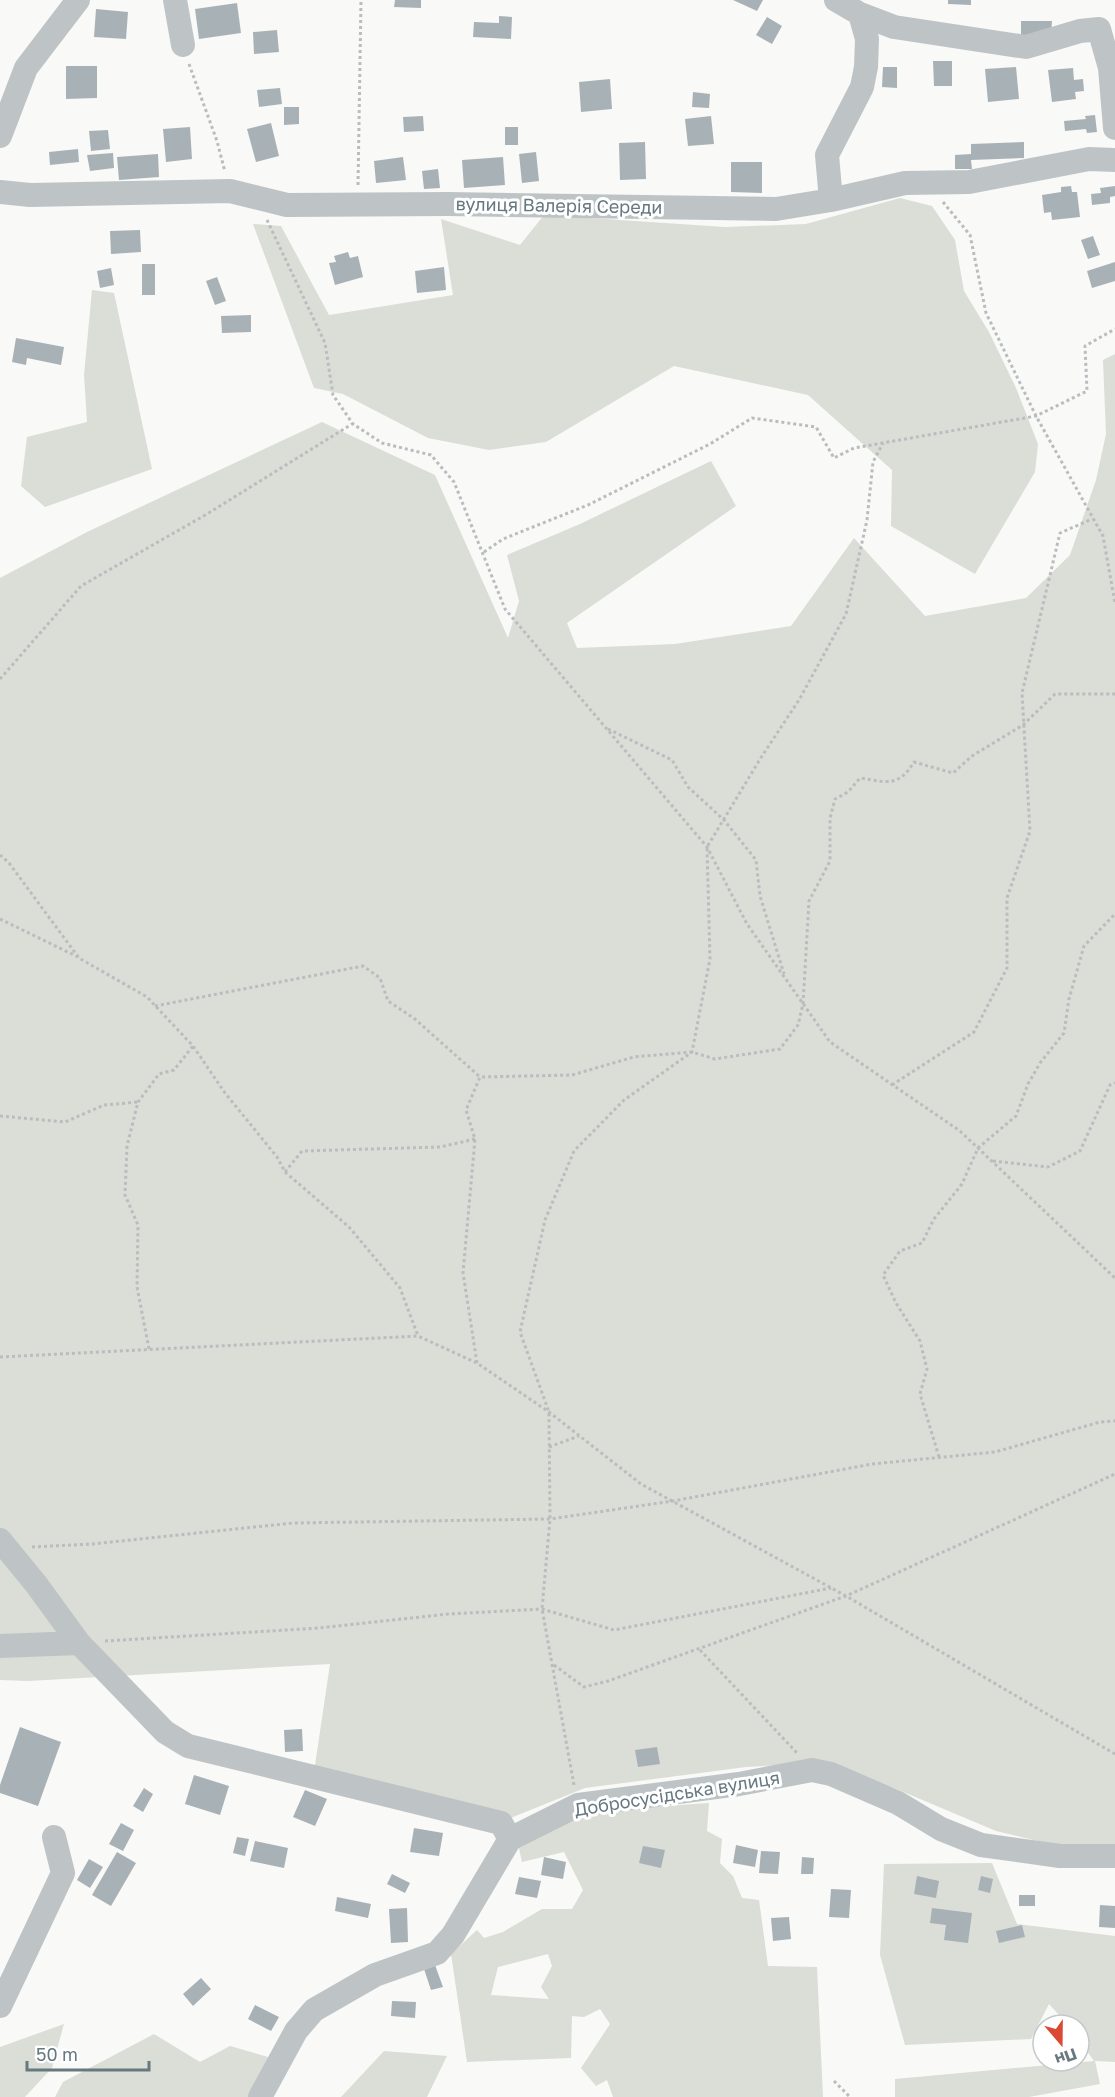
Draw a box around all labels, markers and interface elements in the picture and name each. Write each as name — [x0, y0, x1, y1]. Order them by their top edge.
street label: вулиця Валерія Середи — [455, 192, 663, 218]
street label: Добросусідська вулиця — [573, 1766, 781, 1820]
north arrow — [1031, 2013, 1091, 2073]
scale bar — [27, 2034, 148, 2072]
text: 50 m — [36, 2043, 78, 2065]
text: Пн — [1052, 2044, 1080, 2070]

